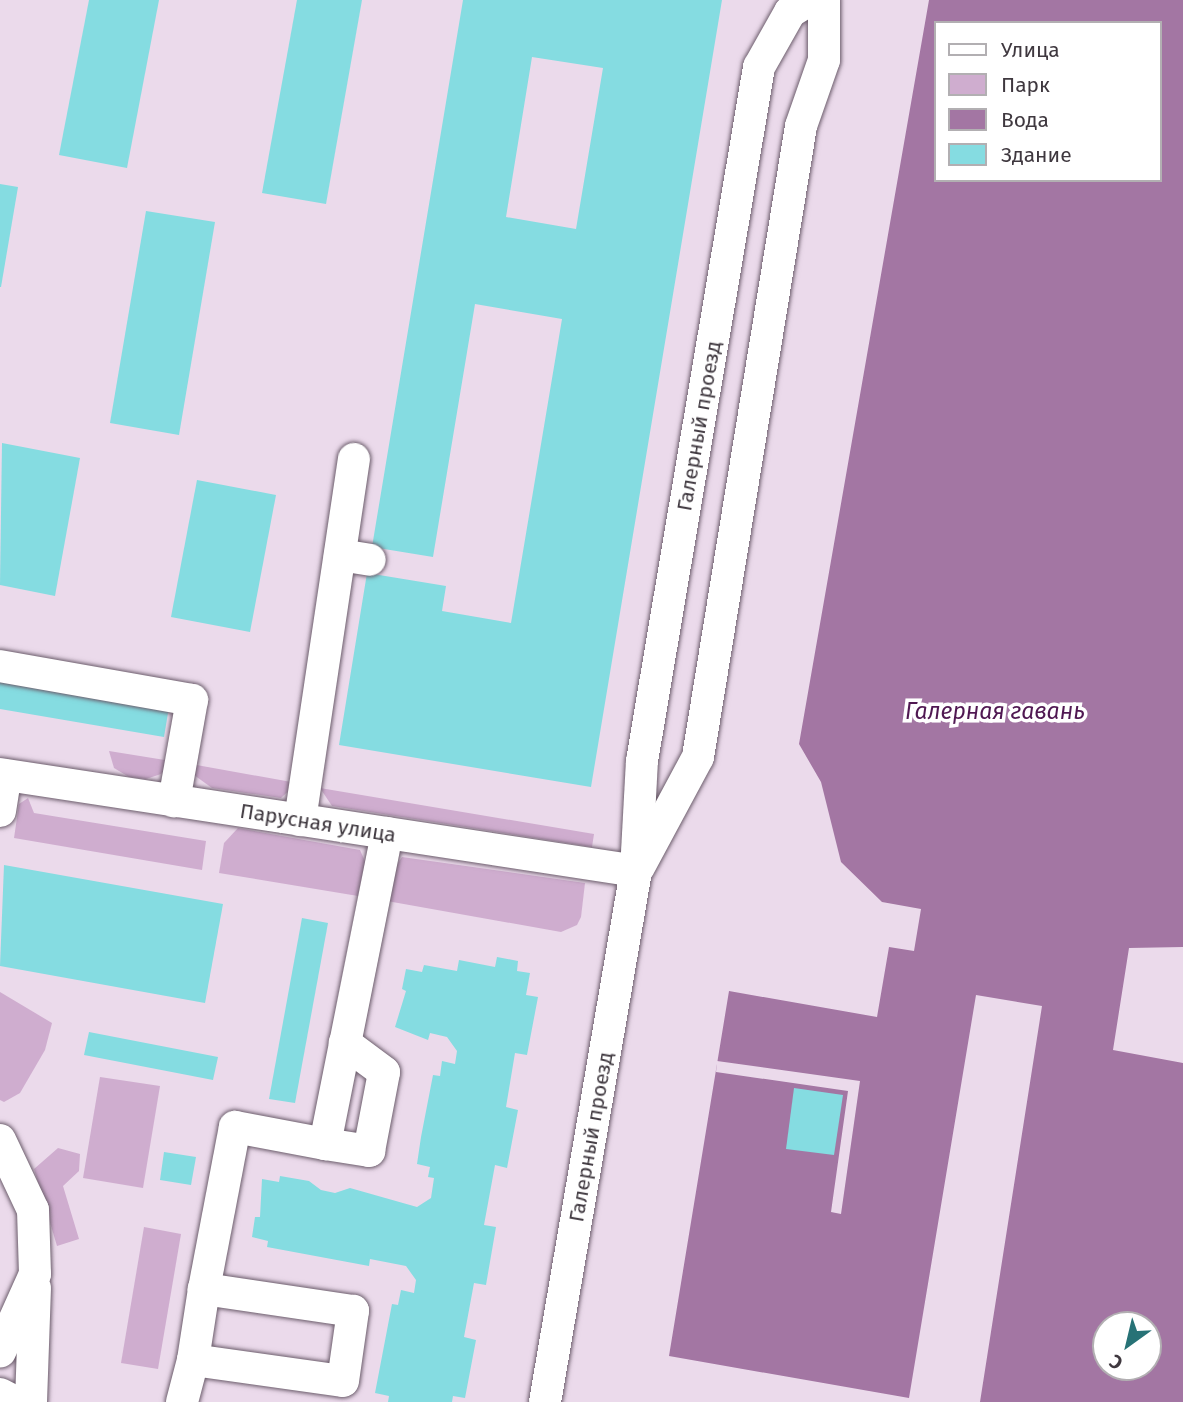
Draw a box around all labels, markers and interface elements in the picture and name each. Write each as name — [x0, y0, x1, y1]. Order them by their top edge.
legend — [934, 21, 1162, 182]
text: Улица — [1001, 37, 1060, 63]
text: Парк — [1001, 72, 1050, 98]
text: Вода — [1001, 107, 1049, 133]
text: Здание — [1001, 142, 1072, 168]
street label: Галерный проезд — [672, 339, 726, 513]
water label: Галерная гавань — [905, 697, 1085, 725]
street label: Парусная улица — [238, 798, 398, 848]
street label: Галерный проезд — [564, 1050, 618, 1224]
north arrow — [1092, 1311, 1162, 1381]
text: С — [1105, 1350, 1127, 1375]

